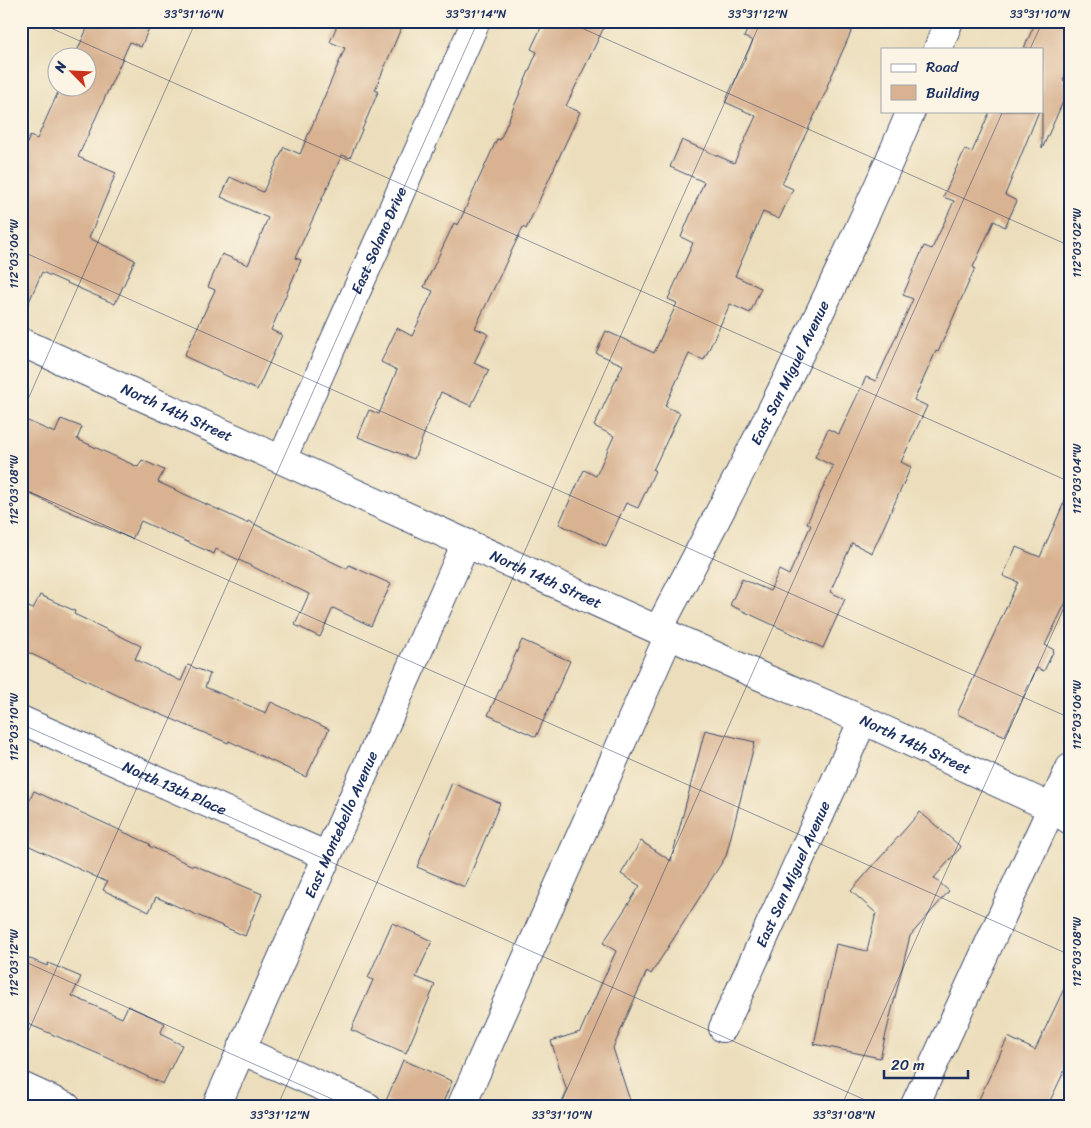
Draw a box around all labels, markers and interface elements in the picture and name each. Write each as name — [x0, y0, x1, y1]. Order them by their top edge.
text: 33°31'16"N — [164, 3, 225, 25]
text: 33°31'14"N — [446, 3, 507, 25]
text: 33°31'12"N — [728, 3, 789, 25]
text: 33°31'10"N — [1010, 3, 1071, 25]
north arrow — [48, 48, 98, 98]
legend — [881, 48, 1044, 112]
text: Road — [926, 54, 959, 80]
text: N — [47, 57, 74, 77]
text: Building — [926, 80, 980, 106]
street label: East Solano Drive — [344, 183, 414, 298]
text: 112°03'02"W — [1066, 207, 1088, 278]
text: 112°03'06"W — [3, 218, 25, 289]
street label: East San Miguel Avenue — [743, 296, 837, 450]
street label: North 14th Street — [117, 376, 237, 449]
text: 112°03'04"W — [1066, 443, 1088, 514]
text: 112°03'08"W — [3, 454, 25, 525]
street label: North 14th Street — [486, 543, 606, 616]
text: 112°03'06"W — [1066, 679, 1088, 750]
text: 112°03'10"W — [3, 692, 25, 761]
street label: North 14th Street — [856, 707, 976, 782]
street label: East Montebello Avenue — [297, 746, 385, 902]
street label: North 13th Place — [118, 754, 231, 823]
street label: East San Miguel Avenue — [748, 796, 838, 952]
text: 112°03'08"W — [1066, 916, 1088, 987]
text: 112°03'12"W — [3, 929, 25, 997]
scale bar — [884, 1048, 967, 1080]
text: 20 m — [891, 1052, 925, 1078]
text: 33°31'12"N — [250, 1104, 311, 1126]
text: 33°31'10"N — [532, 1104, 593, 1126]
text: 33°31'08"N — [813, 1104, 876, 1126]

